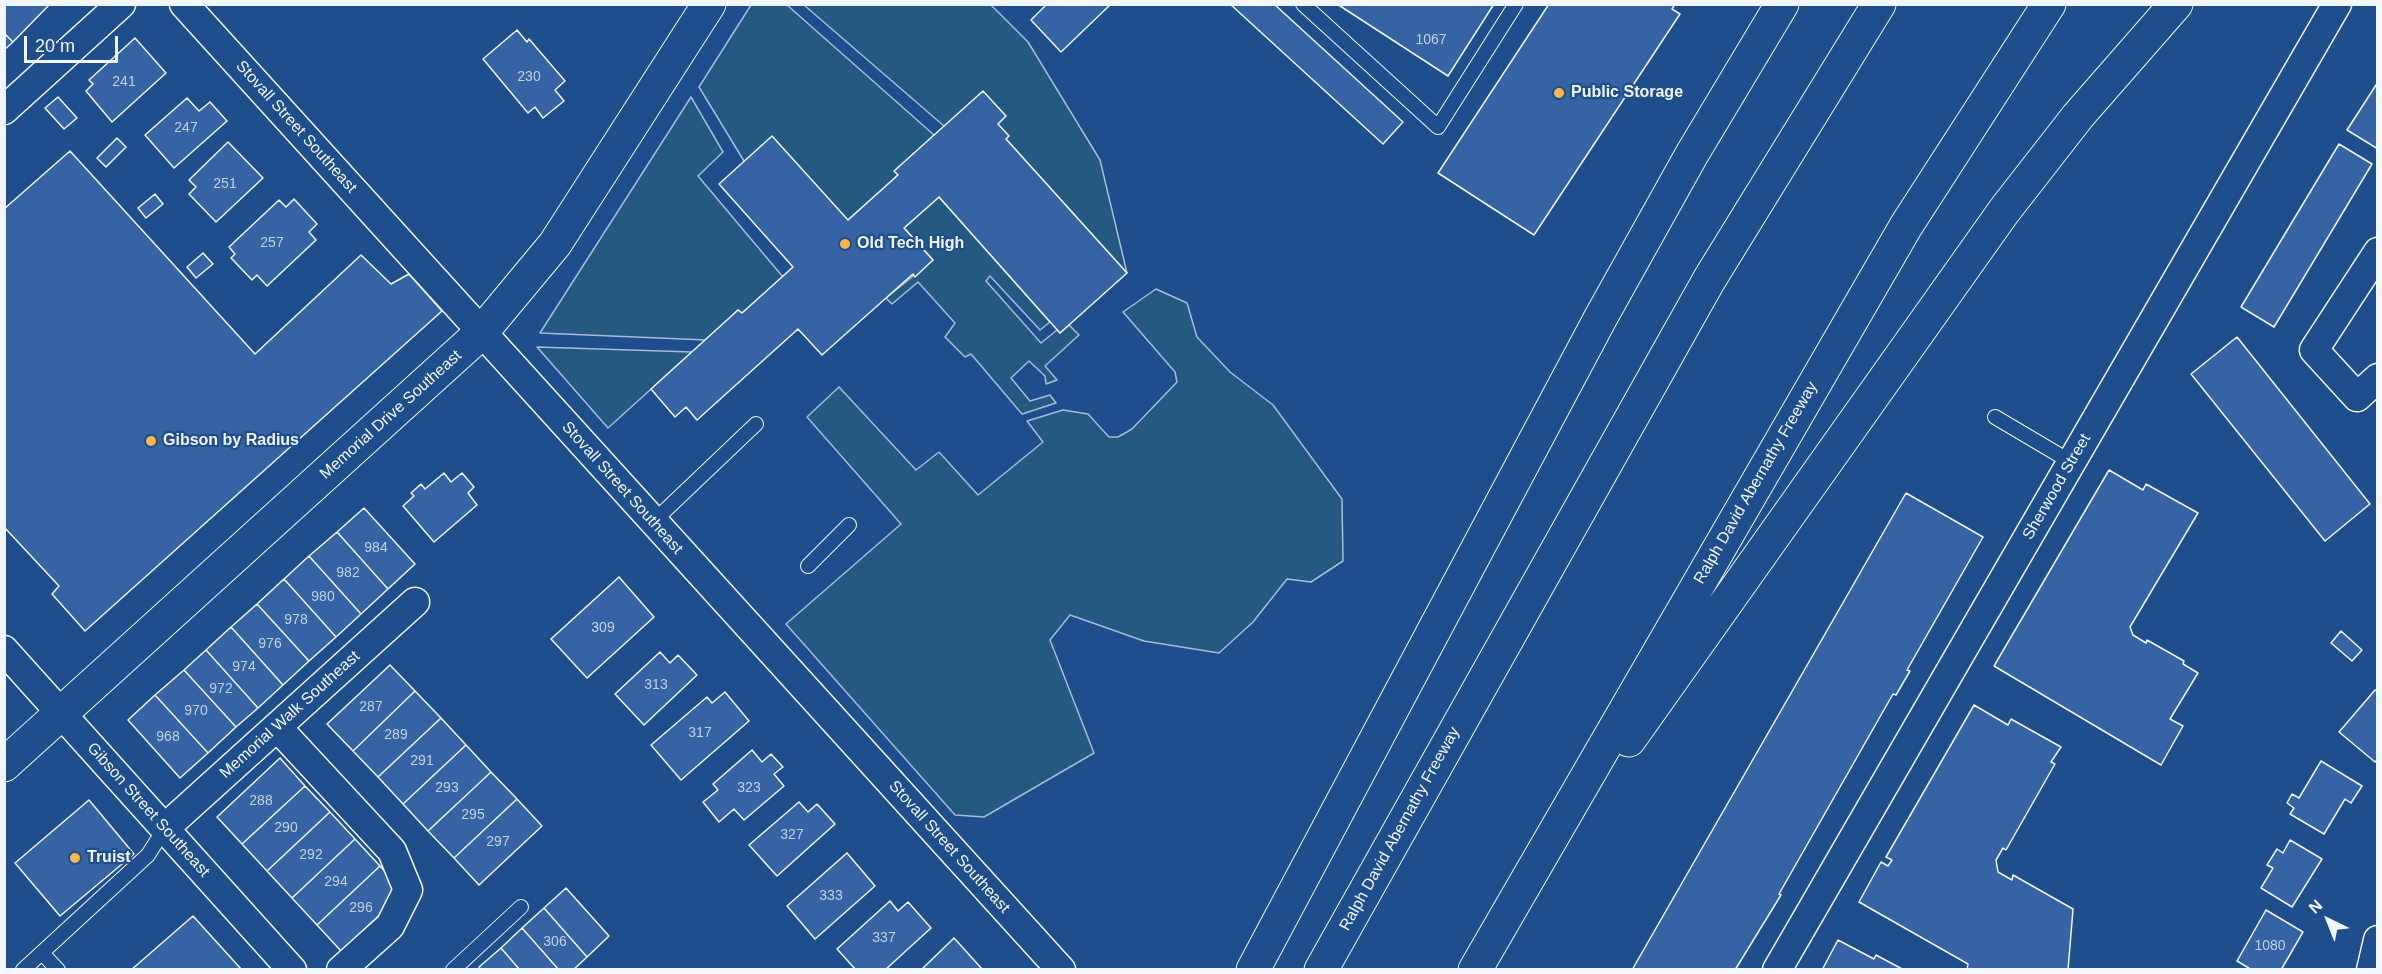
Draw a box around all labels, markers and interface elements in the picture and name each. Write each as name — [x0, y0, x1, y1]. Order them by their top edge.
scale bar — [27, 24, 122, 62]
house number: 1067 — [1415, 32, 1447, 48]
text: 20 m — [35, 36, 75, 56]
street label: Stovall Street Southeast — [231, 57, 361, 197]
house number: 230 — [517, 69, 541, 85]
house number: 241 — [112, 74, 136, 90]
place label: Public Storage — [1571, 83, 1683, 103]
marker: Public Storage — [1552, 86, 1566, 100]
house number: 247 — [174, 120, 198, 136]
house number: 251 — [213, 176, 237, 192]
place label: Old Tech High — [857, 234, 964, 254]
house number: 257 — [260, 235, 284, 251]
marker: Old Tech High — [838, 237, 852, 251]
street label: Memorial Drive Southeast — [316, 346, 466, 484]
street label: Ralph David Abernathy Freeway — [1690, 378, 1822, 588]
street label: Stovall Street Southeast — [557, 418, 687, 558]
place label: Gibson by Radius — [163, 431, 299, 451]
street label: Sherwood Street — [2019, 431, 2095, 543]
marker: Gibson by Radius — [144, 434, 158, 448]
house number: 984 — [364, 540, 388, 556]
house number: 982 — [336, 565, 360, 581]
house number: 980 — [311, 589, 335, 605]
house number: 978 — [284, 612, 308, 628]
house number: 309 — [591, 620, 615, 636]
house number: 976 — [258, 636, 282, 652]
street label: Memorial Walk Southeast — [216, 647, 364, 783]
house number: 974 — [232, 659, 256, 675]
house number: 313 — [644, 677, 668, 693]
house number: 972 — [209, 681, 233, 697]
house number: 287 — [359, 699, 383, 715]
house number: 970 — [184, 703, 208, 719]
street label: Ralph David Abernathy Freeway — [1336, 724, 1464, 934]
house number: 317 — [688, 725, 712, 741]
house number: 289 — [384, 727, 408, 743]
house number: 968 — [156, 729, 180, 745]
street label: Gibson Street Southeast — [83, 739, 213, 881]
house number: 291 — [410, 753, 434, 769]
street label: Stovall Street Southeast — [884, 777, 1014, 917]
house number: 293 — [435, 780, 459, 796]
house number: 323 — [737, 780, 761, 796]
house number: 288 — [249, 793, 273, 809]
house number: 295 — [461, 807, 485, 823]
house number: 290 — [274, 820, 298, 836]
house number: 327 — [780, 827, 804, 843]
house number: 297 — [486, 834, 510, 850]
house number: 292 — [299, 847, 323, 863]
place label: Truist — [87, 848, 131, 868]
marker: Truist — [68, 851, 82, 865]
house number: 294 — [324, 874, 348, 890]
house number: 333 — [819, 888, 843, 904]
north arrow — [2298, 890, 2358, 950]
text: N — [2305, 896, 2325, 917]
house number: 296 — [349, 900, 373, 916]
house number: 337 — [872, 930, 896, 946]
house number: 306 — [543, 934, 567, 950]
house number: 1080 — [2254, 938, 2286, 954]

